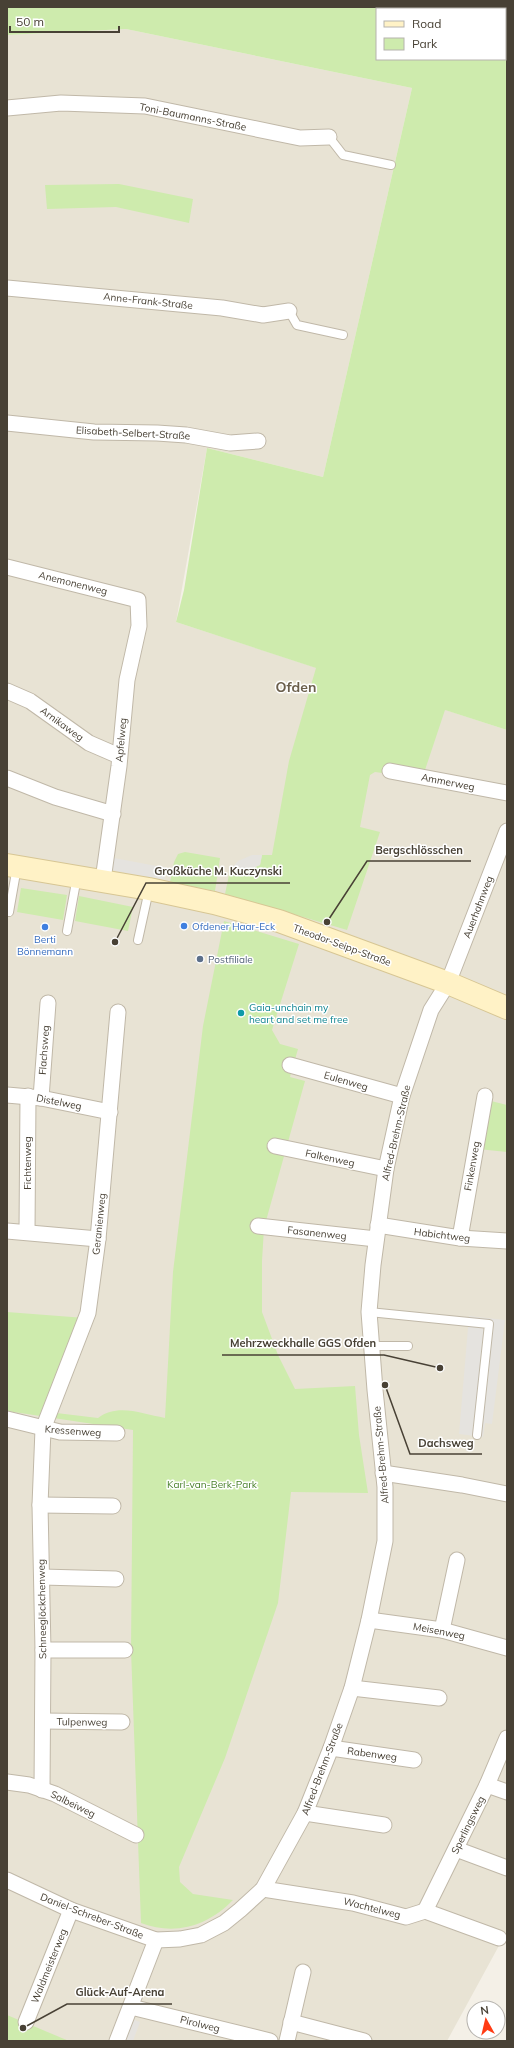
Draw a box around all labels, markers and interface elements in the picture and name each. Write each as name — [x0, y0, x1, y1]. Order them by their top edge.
scale bar — [10, 8, 119, 34]
legend — [376, 8, 506, 60]
text: 50 m — [16, 14, 44, 29]
text: Road — [412, 16, 441, 31]
text: Park — [412, 36, 438, 51]
street label: Toni-Baumanns-Straße — [138, 100, 248, 134]
street label: Anne-Frank-Straße — [103, 290, 193, 312]
street label: Elisabeth-Selbert-Straße — [76, 424, 190, 442]
street label: Anemonenweg — [37, 568, 109, 598]
district label: Ofden — [276, 678, 316, 696]
street label: Arnikaweg — [38, 704, 86, 744]
street label: Apfelweg — [113, 717, 129, 763]
street label: Ammerweg — [420, 770, 476, 794]
callout: Bergschlösschen — [367, 838, 471, 861]
text: Bergschlösschen — [375, 843, 463, 857]
callout: Großküche M. Kuczynski — [146, 860, 290, 883]
text: Großküche M. Kuczynski — [154, 864, 282, 878]
street label: Auerhahnweg — [460, 874, 496, 940]
place label: Ofdener Haar-Eck — [192, 920, 276, 933]
marker: Ofdener Haar-Eck — [179, 921, 189, 931]
street label: Theodor-Seipp-Straße — [291, 921, 393, 969]
marker: Berti Bönnemann — [40, 922, 50, 932]
place label: Berti Bönnemann — [17, 933, 73, 958]
place label: Postfiliale — [208, 953, 253, 966]
marker: Postfiliale — [195, 954, 205, 964]
place label: Gaia-unchain my heart and set me free — [249, 1001, 348, 1026]
marker: Gaia-unchain my heart and set me free — [236, 1008, 246, 1018]
street label: Flachsweg — [36, 1025, 52, 1075]
street label: Eulenweg — [322, 1068, 370, 1094]
street label: Alfred-Brehm-Straße — [379, 1084, 413, 1182]
street label: Distelweg — [35, 1091, 83, 1113]
street label: Fichtenweg — [21, 1136, 34, 1190]
street label: Finkenweg — [461, 1140, 483, 1192]
street label: Falkenweg — [304, 1146, 356, 1170]
street label: Geranienweg — [89, 1193, 109, 1255]
street label: Fasanenweg — [287, 1223, 347, 1243]
street label: Habichtweg — [413, 1225, 471, 1245]
callout: Mehrzweckhalle GGS Ofden — [222, 1332, 384, 1355]
text: Mehrzweckhalle GGS Ofden — [230, 1336, 376, 1350]
street label: Alfred-Brehm-Straße — [370, 1406, 392, 1504]
street label: Kressenweg — [44, 1423, 102, 1439]
callout: Dachsweg — [410, 1431, 482, 1454]
text: Dachsweg — [418, 1436, 474, 1450]
park label: Karl-van-Berk-Park — [167, 1478, 258, 1491]
street label: Schneeglöckchenweg — [35, 1559, 49, 1659]
street label: Meisenweg — [412, 1620, 466, 1642]
street label: Tulpenweg — [56, 1715, 108, 1729]
street label: Alfred-Brehm-Straße — [298, 1721, 346, 1817]
street label: Rabenweg — [346, 1744, 398, 1764]
street label: Salbeiweg — [48, 1788, 98, 1820]
street label: Sperlingsweg — [448, 1794, 488, 1856]
street label: Daniel-Schreber-Straße — [38, 1890, 146, 1942]
street label: Wachtelweg — [342, 1895, 402, 1921]
street label: Waldmeisterweg — [28, 1927, 70, 2005]
callout: Glück-Auf-Arena — [67, 1981, 172, 2004]
text: Glück-Auf-Arena — [76, 1985, 165, 1999]
north arrow — [466, 2000, 506, 2040]
text: N — [480, 2003, 490, 2018]
street label: Pirolweg — [179, 2013, 221, 2035]

